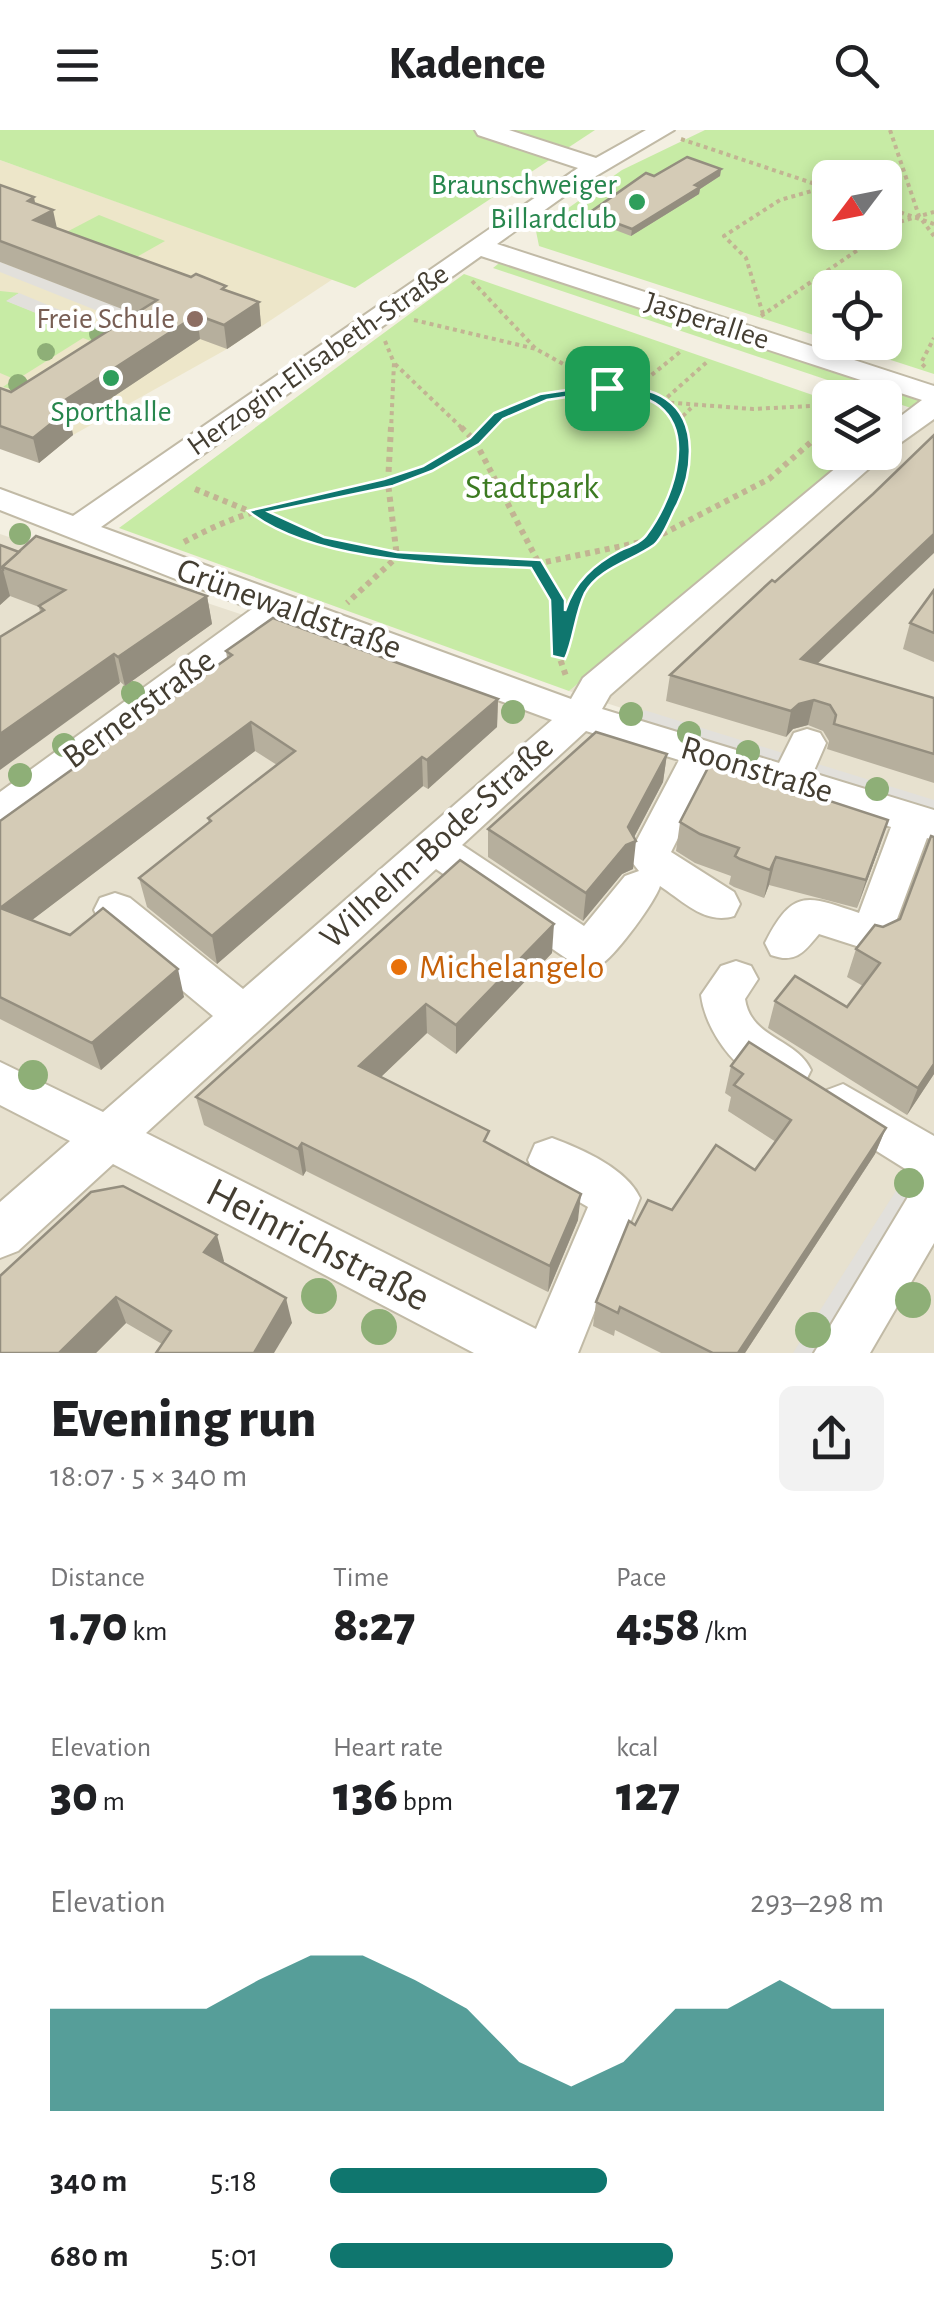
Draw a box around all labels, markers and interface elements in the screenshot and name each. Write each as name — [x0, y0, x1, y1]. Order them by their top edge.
icon: menu — [50, 38, 105, 93]
icon: search — [829, 38, 884, 93]
text: Kadence — [389, 42, 545, 87]
north arrow — [812, 160, 902, 250]
map controls — [812, 160, 902, 470]
place label: Braunschweiger Billardclub — [431, 170, 617, 234]
marker: Braunschweiger Billardclub — [626, 191, 648, 213]
street label: Herzogin-Elisabeth-Straße — [182, 259, 454, 461]
button: locate — [812, 270, 902, 360]
street label: Jasperallee — [641, 287, 773, 355]
place label: Freie Schule — [36, 304, 175, 334]
marker: Freie Schule — [184, 308, 206, 330]
pin — [565, 346, 650, 431]
icon: arrive — [580, 361, 635, 416]
marker: Sporthalle — [100, 367, 122, 389]
button: layers — [812, 380, 902, 470]
place label: Sporthalle — [50, 397, 172, 427]
park label: Stadtpark — [465, 470, 599, 505]
street label: Grünewaldstraße — [172, 552, 406, 666]
street label: Bernerstraße — [57, 642, 221, 776]
street label: Wilhelm-Bode-Straße — [314, 729, 560, 955]
street label: Roonstraße — [677, 730, 837, 810]
place label: Michelangelo — [419, 950, 604, 985]
marker: Michelangelo — [388, 956, 410, 978]
street label: Heinrichstraße — [200, 1171, 436, 1319]
button: share — [779, 1386, 884, 1491]
text: Evening run — [50, 1392, 316, 1447]
text: 18:07 · 5 × 340 m — [50, 1460, 247, 1492]
text: Distance — [50, 1564, 145, 1592]
text: Time — [333, 1564, 389, 1592]
text: Pace — [616, 1564, 666, 1592]
text: 1.70 — [50, 1600, 128, 1650]
text: 8:27 — [333, 1600, 415, 1650]
text: 4:58 — [616, 1600, 700, 1650]
text: km — [128, 1618, 168, 1646]
text: /km — [700, 1618, 748, 1646]
text: Elevation — [50, 1734, 151, 1762]
text: Heart rate — [333, 1734, 443, 1762]
text: kcal — [616, 1734, 659, 1762]
text: 30 — [50, 1770, 98, 1820]
text: 136 — [333, 1770, 398, 1820]
text: 127 — [616, 1770, 680, 1820]
text: m — [98, 1788, 125, 1816]
text: bpm — [398, 1788, 453, 1816]
text: Elevation — [50, 1886, 166, 1918]
text: 293–298 m — [750, 1886, 884, 1918]
text: 340 m — [50, 2165, 127, 2197]
text: 5:18 — [210, 2165, 257, 2197]
text: 680 m — [50, 2240, 129, 2272]
text: 5:01 — [210, 2240, 259, 2272]

